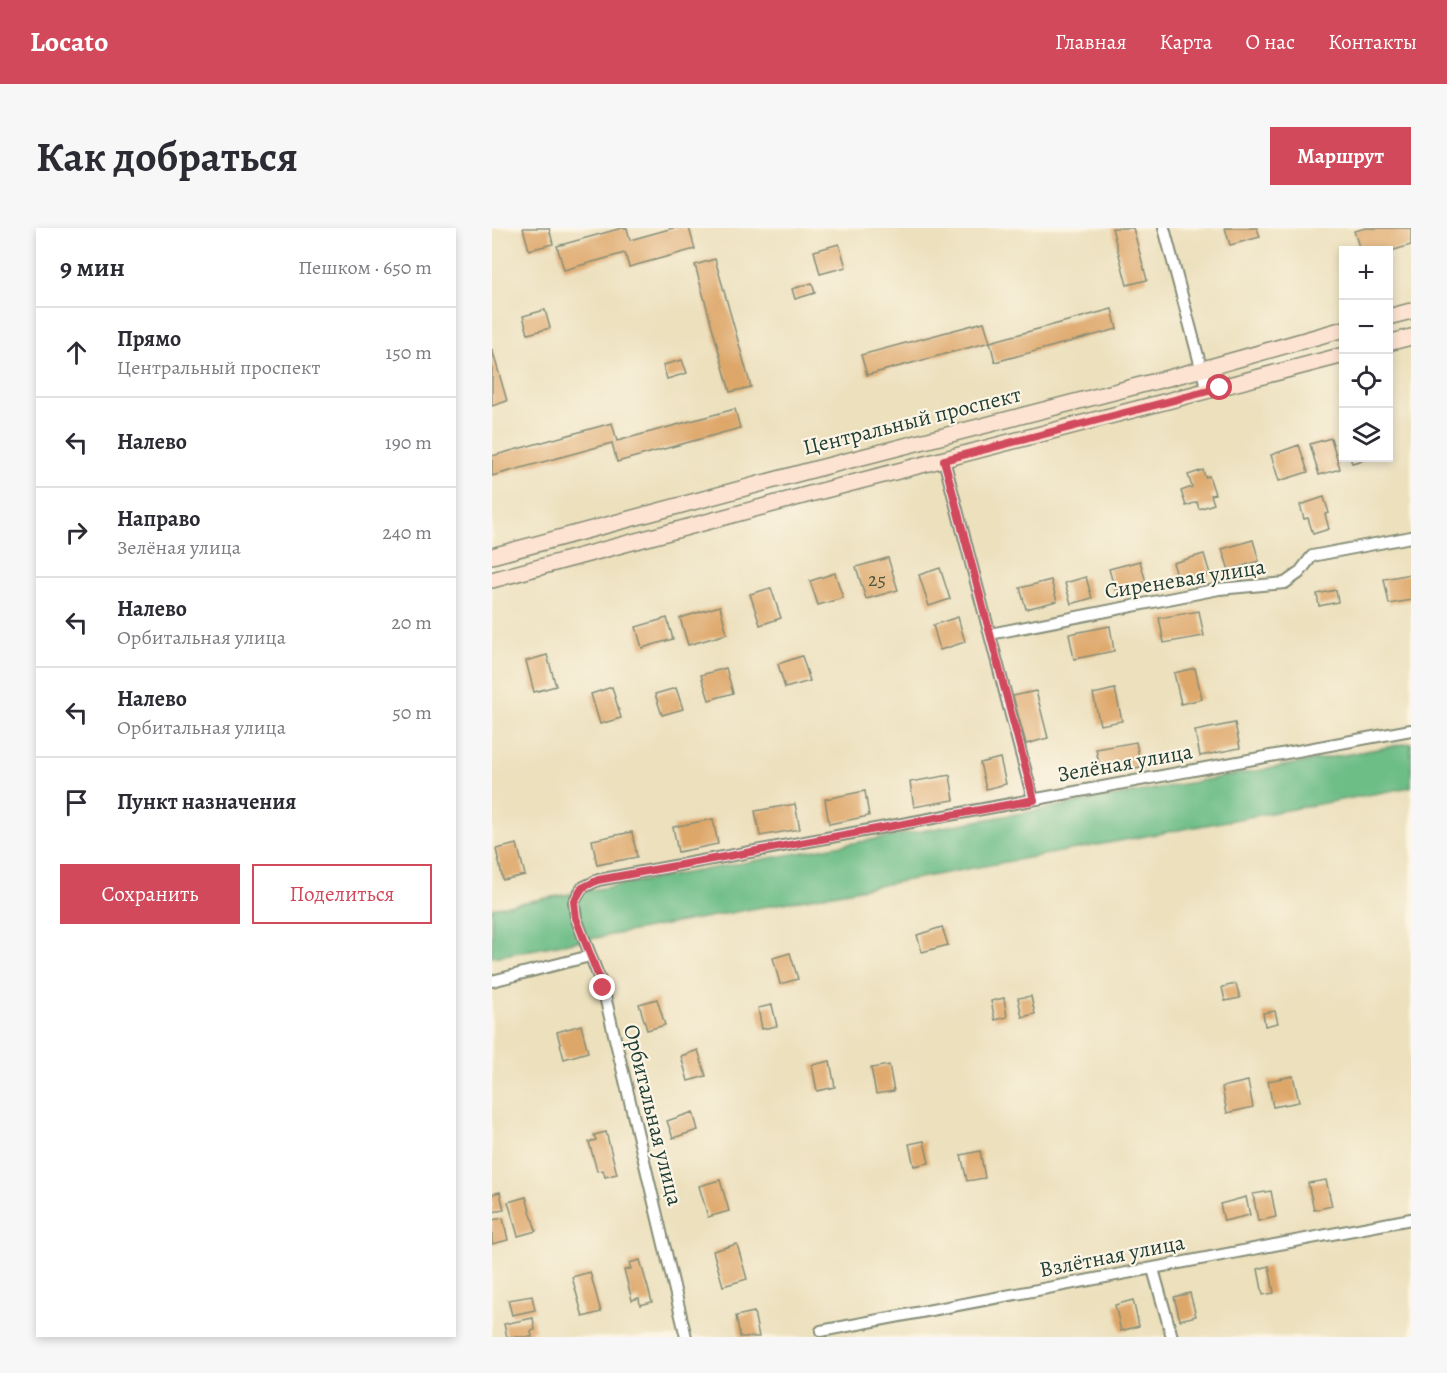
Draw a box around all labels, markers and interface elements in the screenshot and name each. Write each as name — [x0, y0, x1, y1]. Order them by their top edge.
text: Locato — [30, 23, 108, 61]
text: Главная — [1055, 28, 1127, 56]
text: Карта — [1160, 28, 1212, 56]
text: О нас — [1245, 28, 1295, 56]
text: Контакты — [1328, 28, 1417, 56]
button: Маршрут — [1270, 127, 1411, 185]
text: Как добраться — [36, 128, 298, 185]
map controls — [1339, 246, 1393, 462]
button: + — [1339, 246, 1393, 300]
text: 9 мин — [60, 250, 125, 285]
text: Пешком · 650 m — [298, 254, 432, 281]
button: − — [1339, 300, 1393, 354]
text: Прямо — [117, 324, 181, 354]
icon: ahead — [60, 336, 93, 369]
text: 150 m — [385, 339, 432, 366]
text: Центральный проспект — [117, 354, 320, 381]
button: locate — [1339, 354, 1393, 408]
route start — [1206, 374, 1232, 400]
street label: Центральный проспект — [800, 379, 1024, 463]
button: layers — [1339, 408, 1393, 462]
icon: left — [60, 426, 93, 459]
text: Налево — [117, 427, 187, 457]
text: 190 m — [385, 429, 432, 456]
text: Направо — [117, 504, 200, 534]
icon: right — [60, 516, 93, 549]
text: 240 m — [382, 519, 432, 546]
text: Зелёная улица — [117, 534, 241, 561]
street label: Сиреневая улица — [1102, 551, 1268, 607]
house number: 25 — [868, 566, 886, 593]
text: Налево — [117, 594, 187, 624]
icon: left — [60, 606, 93, 639]
text: 20 m — [391, 609, 432, 636]
text: Орбитальная улица — [117, 624, 286, 651]
text: Налево — [117, 684, 187, 714]
icon: left — [60, 696, 93, 729]
text: 50 m — [392, 699, 432, 726]
text: Орбитальная улица — [117, 714, 286, 741]
street label: Зелёная улица — [1055, 736, 1196, 790]
icon: arrive — [60, 786, 93, 819]
text: Пункт назначения — [117, 787, 296, 817]
button: Сохранить — [60, 864, 240, 924]
button: Поделиться — [252, 864, 432, 924]
route end — [589, 974, 615, 1000]
street label: Орбитальная улица — [616, 1021, 690, 1210]
street label: Взлётная улица — [1037, 1227, 1188, 1285]

